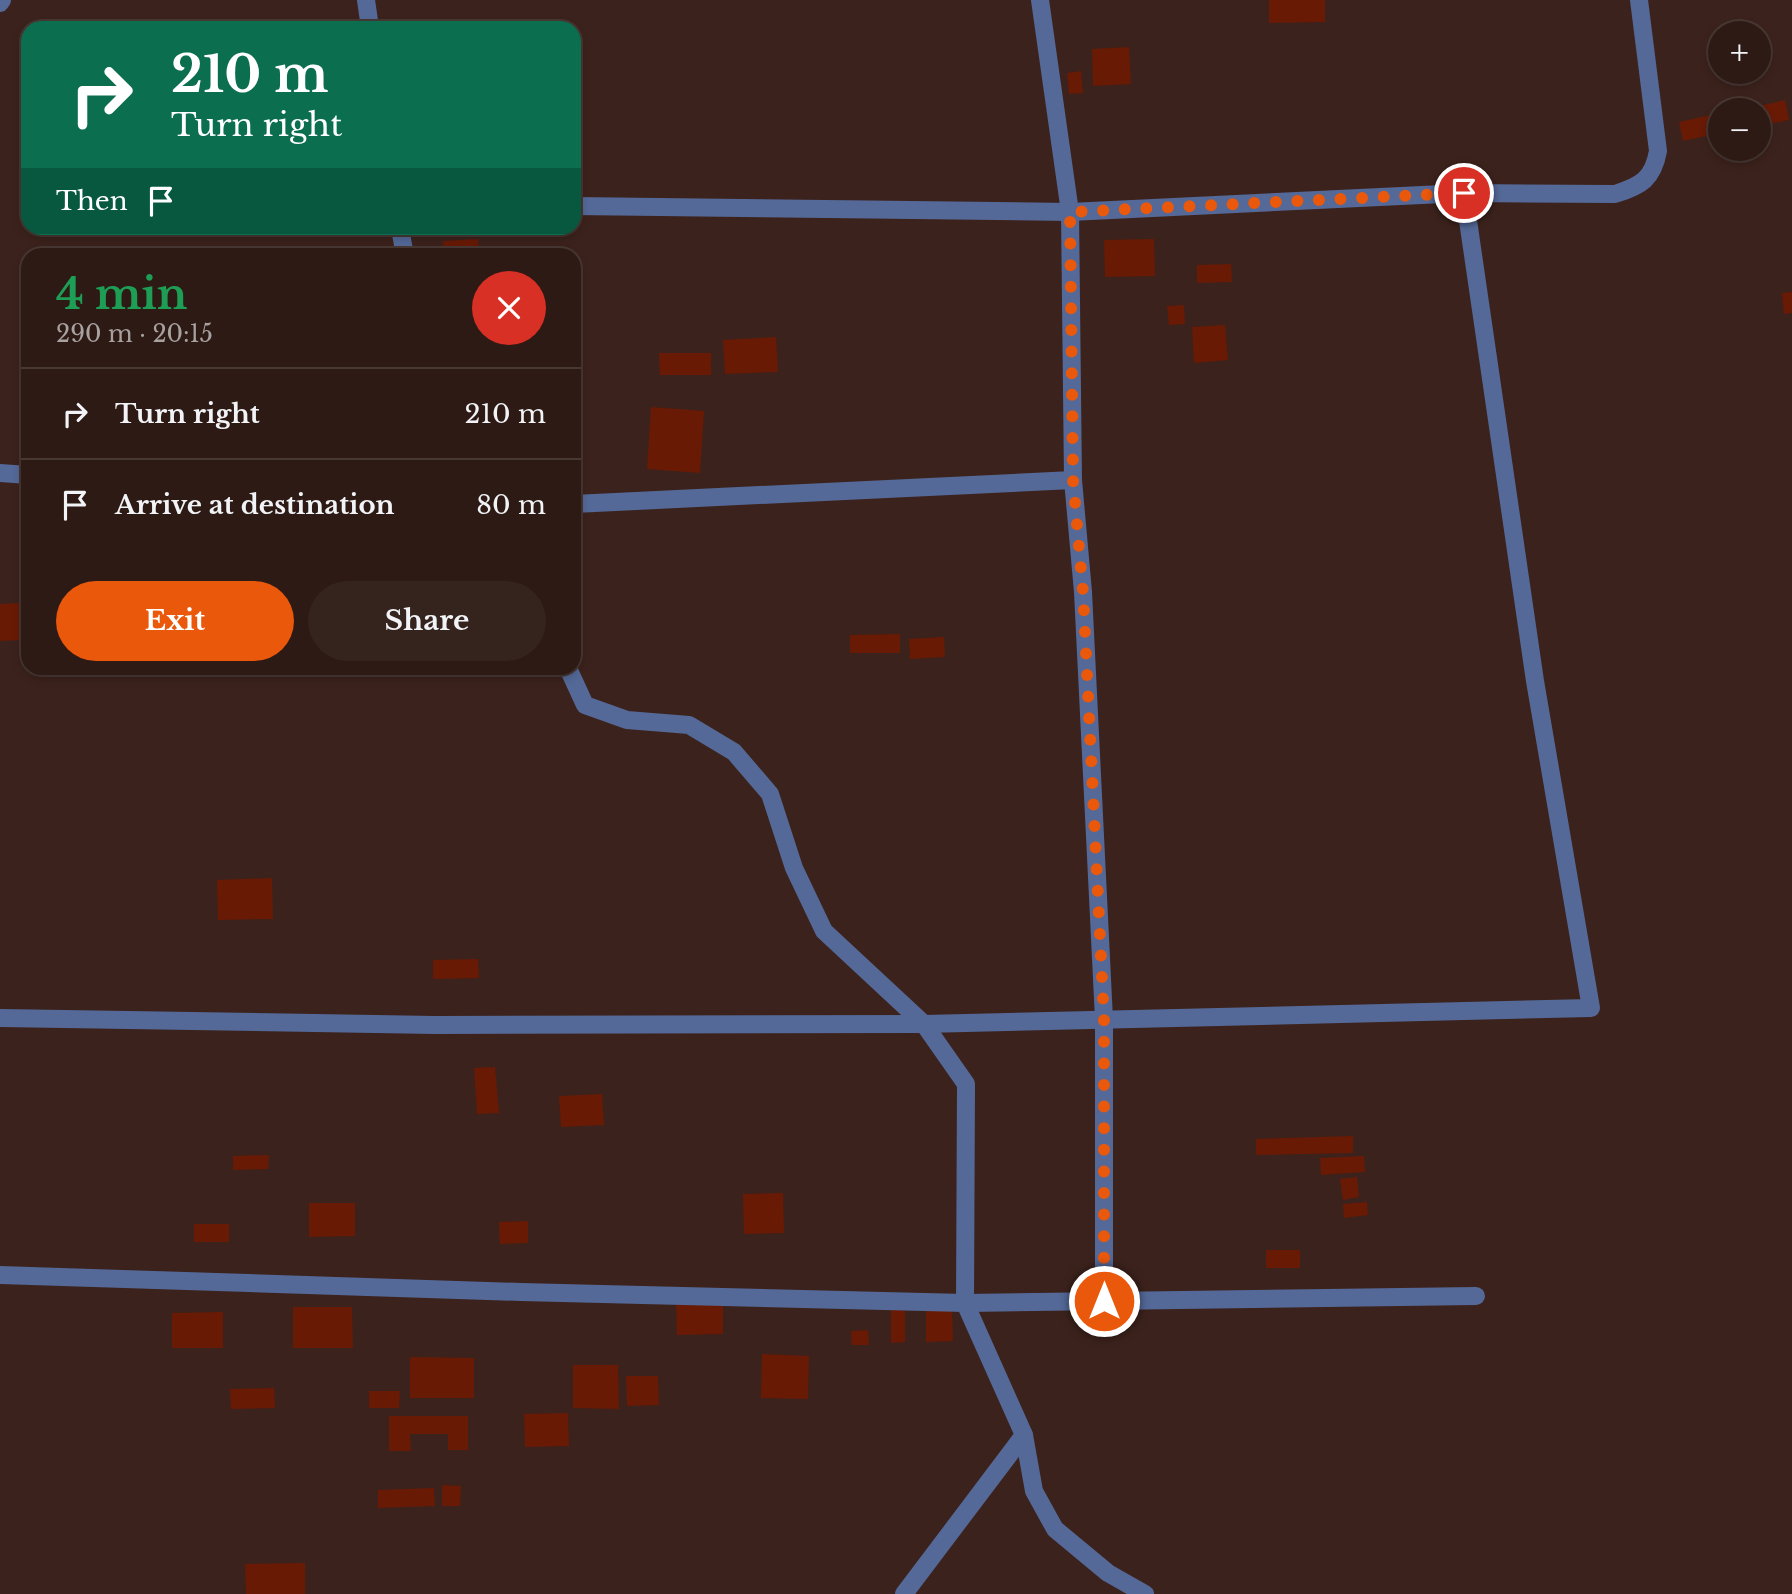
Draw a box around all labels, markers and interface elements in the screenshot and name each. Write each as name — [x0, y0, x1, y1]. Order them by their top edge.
map controls — [1708, 21, 1771, 161]
button: + — [1708, 21, 1771, 84]
text: 210 m — [171, 44, 329, 105]
icon: right — [56, 49, 147, 140]
button: − — [1708, 98, 1771, 161]
text: Turn right — [171, 105, 342, 145]
pin — [1434, 163, 1494, 223]
icon: arrive — [1445, 174, 1483, 212]
icon: arrive — [142, 182, 180, 220]
text: Then — [56, 185, 128, 217]
text: 4 min — [56, 268, 187, 320]
button: close — [472, 271, 546, 345]
text: 290 m · 20:15 — [56, 320, 213, 348]
icon: right — [56, 395, 94, 433]
text: Turn right — [115, 398, 260, 430]
text: 210 m — [464, 398, 546, 430]
icon: arrive — [56, 486, 94, 524]
text: Arrive at destination — [115, 489, 395, 521]
text: 80 m — [476, 489, 546, 521]
button: Exit — [56, 581, 294, 661]
button: Share — [308, 581, 546, 661]
position arrow — [1067, 1264, 1141, 1338]

